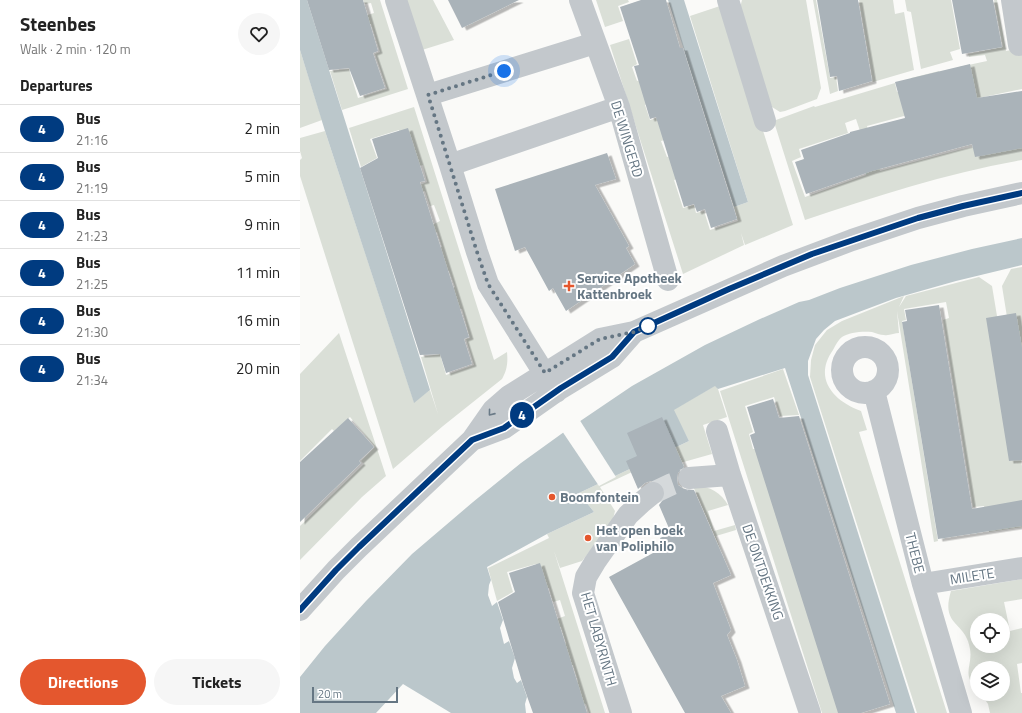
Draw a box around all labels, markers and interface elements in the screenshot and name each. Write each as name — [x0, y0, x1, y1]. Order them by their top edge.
text: Steenbes — [20, 9, 96, 38]
button: heart — [238, 13, 280, 55]
text: Walk · 2 min · 120 m — [20, 39, 131, 59]
your location — [494, 61, 514, 81]
text: Departures — [20, 74, 93, 97]
street label: DE WINGERD — [606, 98, 649, 180]
text: Bus — [76, 107, 101, 130]
text: 2 min — [244, 117, 280, 140]
text: 4 — [38, 118, 46, 139]
text: 21:16 — [76, 130, 108, 150]
text: Bus — [76, 155, 101, 178]
text: 5 min — [244, 165, 280, 188]
text: 4 — [38, 166, 46, 187]
text: 21:19 — [76, 178, 108, 198]
text: Bus — [76, 203, 101, 226]
text: 9 min — [244, 213, 280, 236]
text: 4 — [38, 214, 46, 235]
text: 21:23 — [76, 226, 108, 246]
text: Bus — [76, 251, 101, 274]
text: 11 min — [236, 261, 280, 284]
text: 4 — [38, 262, 46, 283]
place label: Service Apotheek Kattenbroek — [577, 267, 683, 304]
text: 21:25 — [76, 274, 108, 294]
marker: Service Apotheek Kattenbroek — [564, 281, 574, 291]
text: Bus — [76, 299, 101, 322]
text: 16 min — [236, 309, 280, 332]
text: 4 — [38, 310, 46, 331]
unlabelled marker — [639, 317, 657, 335]
text: 21:30 — [76, 322, 108, 342]
text: Bus — [76, 347, 101, 370]
text: 20 min — [236, 357, 280, 380]
text: 4 — [38, 358, 46, 379]
text: 21:34 — [76, 370, 108, 390]
line badge: 4 — [509, 402, 535, 428]
text: 4 — [518, 404, 526, 425]
one-way arrow — [489, 408, 496, 415]
place label: Boomfontein — [560, 486, 639, 507]
marker: Boomfontein — [547, 492, 557, 502]
place label: Het open boek van Poliphilo — [596, 519, 684, 556]
street label: DE ONTDEKKING — [737, 521, 790, 623]
street label: THEBE — [900, 530, 931, 576]
marker: Het open boek van Poliphilo — [583, 533, 593, 543]
street label: MILETE — [948, 562, 996, 589]
street label: HET LABYRINTH — [576, 589, 623, 688]
map controls — [970, 613, 1010, 701]
button: locate — [970, 613, 1010, 653]
button: Directions — [20, 659, 146, 705]
button: Tickets — [154, 659, 280, 705]
button: layers — [970, 661, 1010, 701]
scale bar — [312, 685, 398, 704]
text: 20 m — [318, 686, 342, 702]

